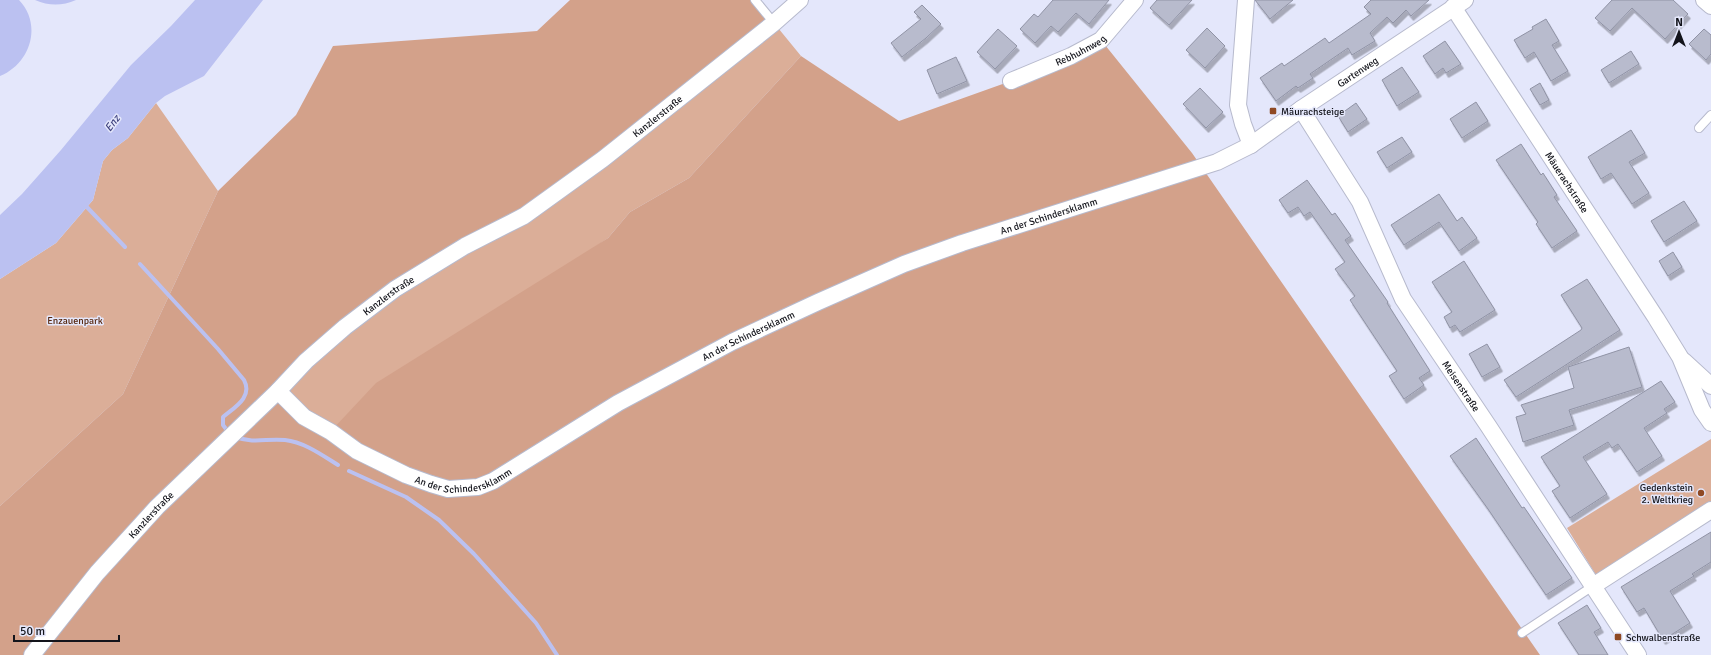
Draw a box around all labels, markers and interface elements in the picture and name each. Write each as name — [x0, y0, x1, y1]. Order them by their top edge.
north arrow — [1659, 12, 1699, 52]
text: N — [1675, 16, 1683, 29]
street label: Rebhuhnweg — [1054, 33, 1109, 69]
street label: Gartenweg — [1335, 54, 1381, 90]
street label: Kanzlerstraße — [630, 93, 685, 140]
marker: Mäurachsteige — [1268, 106, 1278, 116]
place label: Mäurachsteige — [1281, 106, 1344, 118]
water label: Enz — [102, 112, 123, 134]
street label: Mäuerachstraße — [1542, 150, 1591, 215]
street label: An der Schindersklamm — [999, 195, 1099, 237]
street label: Kanzlerstraße — [361, 274, 417, 318]
street label: An der Schindersklamm — [700, 309, 797, 364]
park label: Enzauenpark — [47, 315, 103, 327]
street label: Meisenstraße — [1439, 359, 1482, 414]
street label: An der Schindersklamm — [413, 466, 514, 496]
place label: Gedenkstein 2. Weltkrieg — [1640, 482, 1693, 506]
marker: Gedenkstein 2. Weltkrieg — [1696, 488, 1706, 498]
street label: Kanzlerstraße — [126, 489, 177, 541]
scale bar — [14, 617, 119, 643]
text: 50 m — [20, 624, 45, 639]
marker: Schwalbenstraße — [1613, 632, 1623, 642]
place label: Schwalbenstraße — [1626, 632, 1700, 644]

